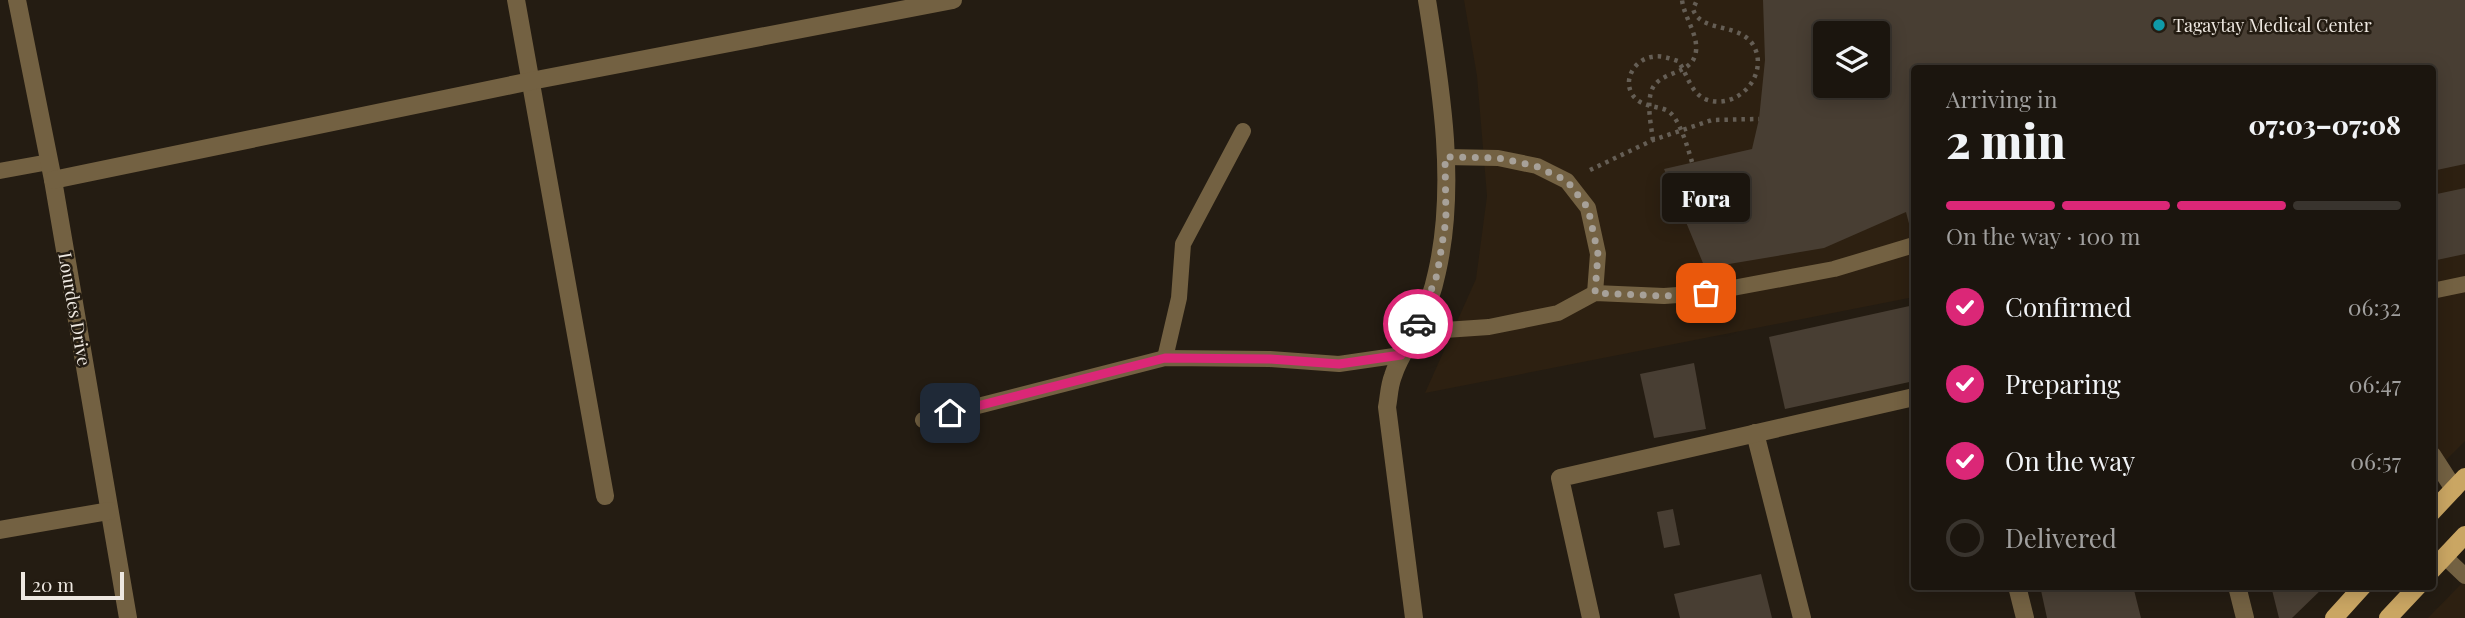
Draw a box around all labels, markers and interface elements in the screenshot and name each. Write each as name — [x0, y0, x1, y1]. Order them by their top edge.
place label: Tagaytay Medical Center — [2173, 13, 2372, 37]
marker: Tagaytay Medical Center — [2151, 17, 2167, 33]
map controls — [1813, 21, 1890, 98]
button: layers — [1813, 21, 1890, 98]
text: Arriving in — [1946, 83, 2058, 114]
text: 07:03–07:08 — [2248, 107, 2401, 142]
text: 2 min — [1946, 109, 2066, 171]
callout: Fora — [1662, 174, 1750, 223]
text: Fora — [1681, 182, 1731, 213]
text: On the way · 100 m — [1946, 220, 2140, 251]
street label: Lourdes Drive — [53, 250, 97, 368]
pin — [1676, 263, 1736, 323]
icon: bag — [1687, 274, 1725, 312]
icon: check — [1946, 288, 1984, 326]
courier — [1383, 289, 1453, 359]
text: Confirmed — [2005, 289, 2132, 324]
text: 06:32 — [2348, 291, 2401, 322]
icon: car — [1399, 305, 1437, 343]
icon: check — [1946, 365, 1984, 403]
text: Preparing — [2005, 366, 2121, 401]
text: 06:47 — [2349, 368, 2401, 399]
pin — [920, 383, 980, 443]
icon: home — [931, 394, 969, 432]
icon: check — [1946, 442, 1984, 480]
text: On the way — [2005, 443, 2135, 478]
text: 06:57 — [2350, 445, 2401, 476]
text: Delivered — [2005, 520, 2117, 555]
scale bar — [21, 569, 124, 601]
text: 20 m — [32, 571, 74, 597]

